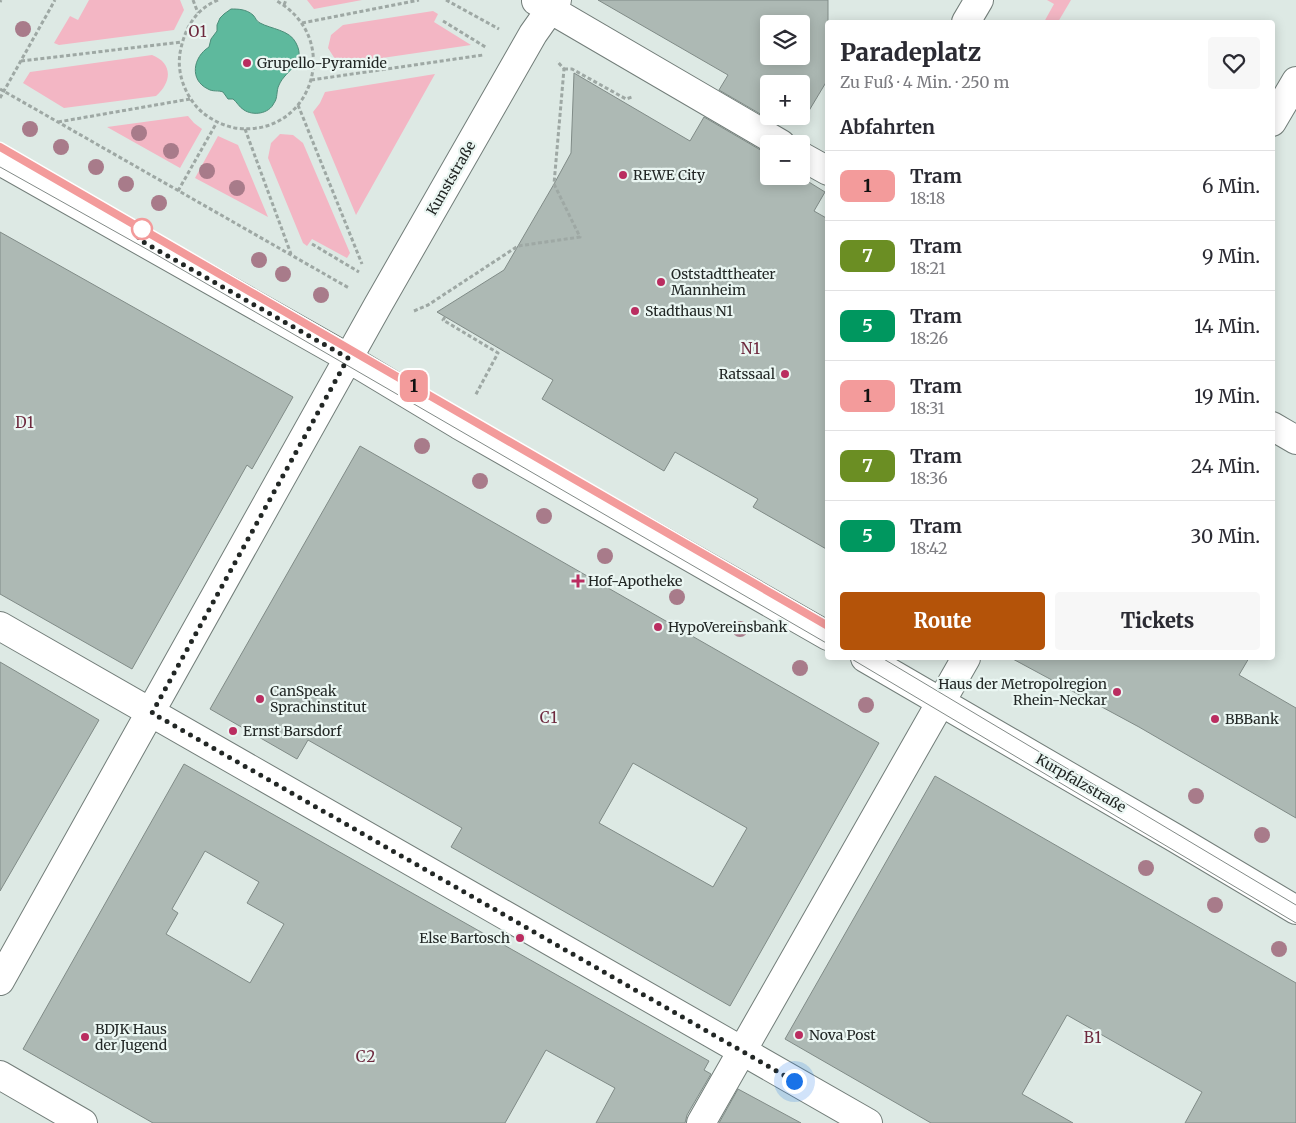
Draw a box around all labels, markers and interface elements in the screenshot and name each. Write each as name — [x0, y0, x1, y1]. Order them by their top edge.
map controls — [760, 15, 810, 185]
button: layers — [760, 15, 810, 65]
district label: O1 — [188, 22, 208, 41]
text: Paradeplatz — [840, 37, 981, 68]
button: heart — [1208, 37, 1260, 89]
place label: Grupello-Pyramide — [257, 54, 387, 72]
marker: Grupello-Pyramide — [241, 57, 253, 69]
text: Zu Fuß · 4 Min. · 250 m — [840, 72, 1009, 92]
button: + — [760, 75, 810, 125]
text: Abfahrten — [840, 115, 935, 139]
button: − — [760, 135, 810, 185]
street label: Kunststraße — [423, 138, 479, 218]
text: Tram — [910, 164, 962, 188]
place label: REWE City — [633, 166, 706, 184]
marker: REWE City — [617, 169, 629, 181]
text: 1 — [863, 174, 872, 197]
text: 6 Min. — [1202, 174, 1260, 198]
text: 18:18 — [910, 188, 945, 208]
unlabelled marker — [131, 218, 153, 240]
text: Tram — [910, 234, 962, 258]
text: 7 — [862, 244, 873, 267]
text: 9 Min. — [1202, 244, 1260, 268]
text: 18:21 — [910, 258, 946, 278]
place label: Oststadttheater Mannheim — [671, 265, 776, 299]
marker: Oststadttheater Mannheim — [655, 276, 667, 288]
place label: Stadthaus N1 — [645, 302, 733, 320]
text: Tram — [910, 304, 962, 328]
marker: Stadthaus N1 — [629, 305, 641, 317]
text: 5 — [862, 314, 873, 337]
text: 14 Min. — [1194, 314, 1260, 338]
text: 18:26 — [910, 328, 948, 348]
district label: N1 — [741, 339, 761, 358]
place label: Ratssaal — [719, 365, 776, 383]
marker: Ratssaal — [779, 368, 791, 380]
line badge: 1 — [398, 370, 430, 402]
text: 1 — [410, 374, 418, 397]
text: Tram — [910, 374, 962, 398]
text: 1 — [863, 384, 872, 407]
text: 19 Min. — [1194, 384, 1260, 408]
text: 18:31 — [910, 398, 945, 418]
district label: D1 — [15, 413, 35, 432]
text: Tram — [910, 444, 962, 468]
text: 7 — [862, 454, 873, 477]
text: 24 Min. — [1191, 454, 1260, 478]
text: 18:36 — [910, 468, 948, 488]
text: Tram — [910, 514, 962, 538]
text: 5 — [862, 524, 873, 547]
text: 30 Min. — [1190, 524, 1260, 548]
text: 18:42 — [910, 538, 947, 558]
place label: Hof-Apotheke — [588, 572, 682, 590]
marker: Hof-Apotheke — [572, 575, 584, 587]
button: Route — [840, 592, 1045, 650]
button: Tickets — [1055, 592, 1260, 650]
place label: HypoVereinsbank — [668, 618, 787, 636]
marker: HypoVereinsbank — [652, 621, 664, 633]
place label: Haus der Metropolregion Rhein-Neckar — [938, 675, 1107, 709]
place label: CanSpeak Sprachinstitut — [270, 682, 367, 716]
marker: Haus der Metropolregion Rhein-Neckar — [1111, 686, 1123, 698]
marker: CanSpeak Sprachinstitut — [254, 693, 266, 705]
district label: C1 — [540, 708, 558, 727]
place label: BBBank — [1225, 710, 1279, 728]
marker: BBBank — [1209, 713, 1221, 725]
place label: Ernst Barsdorf — [243, 722, 342, 740]
marker: Ernst Barsdorf — [227, 725, 239, 737]
street label: Kurpfalzstraße — [1033, 750, 1129, 816]
place label: Else Bartosch — [419, 929, 510, 947]
marker: Else Bartosch — [514, 932, 526, 944]
place label: BDJK Haus der Jugend — [95, 1020, 168, 1054]
place label: Nova Post — [809, 1026, 876, 1044]
district label: B1 — [1084, 1028, 1102, 1047]
marker: Nova Post — [793, 1029, 805, 1041]
marker: BDJK Haus der Jugend — [79, 1031, 91, 1043]
district label: C2 — [356, 1047, 376, 1066]
your location — [782, 1069, 807, 1094]

